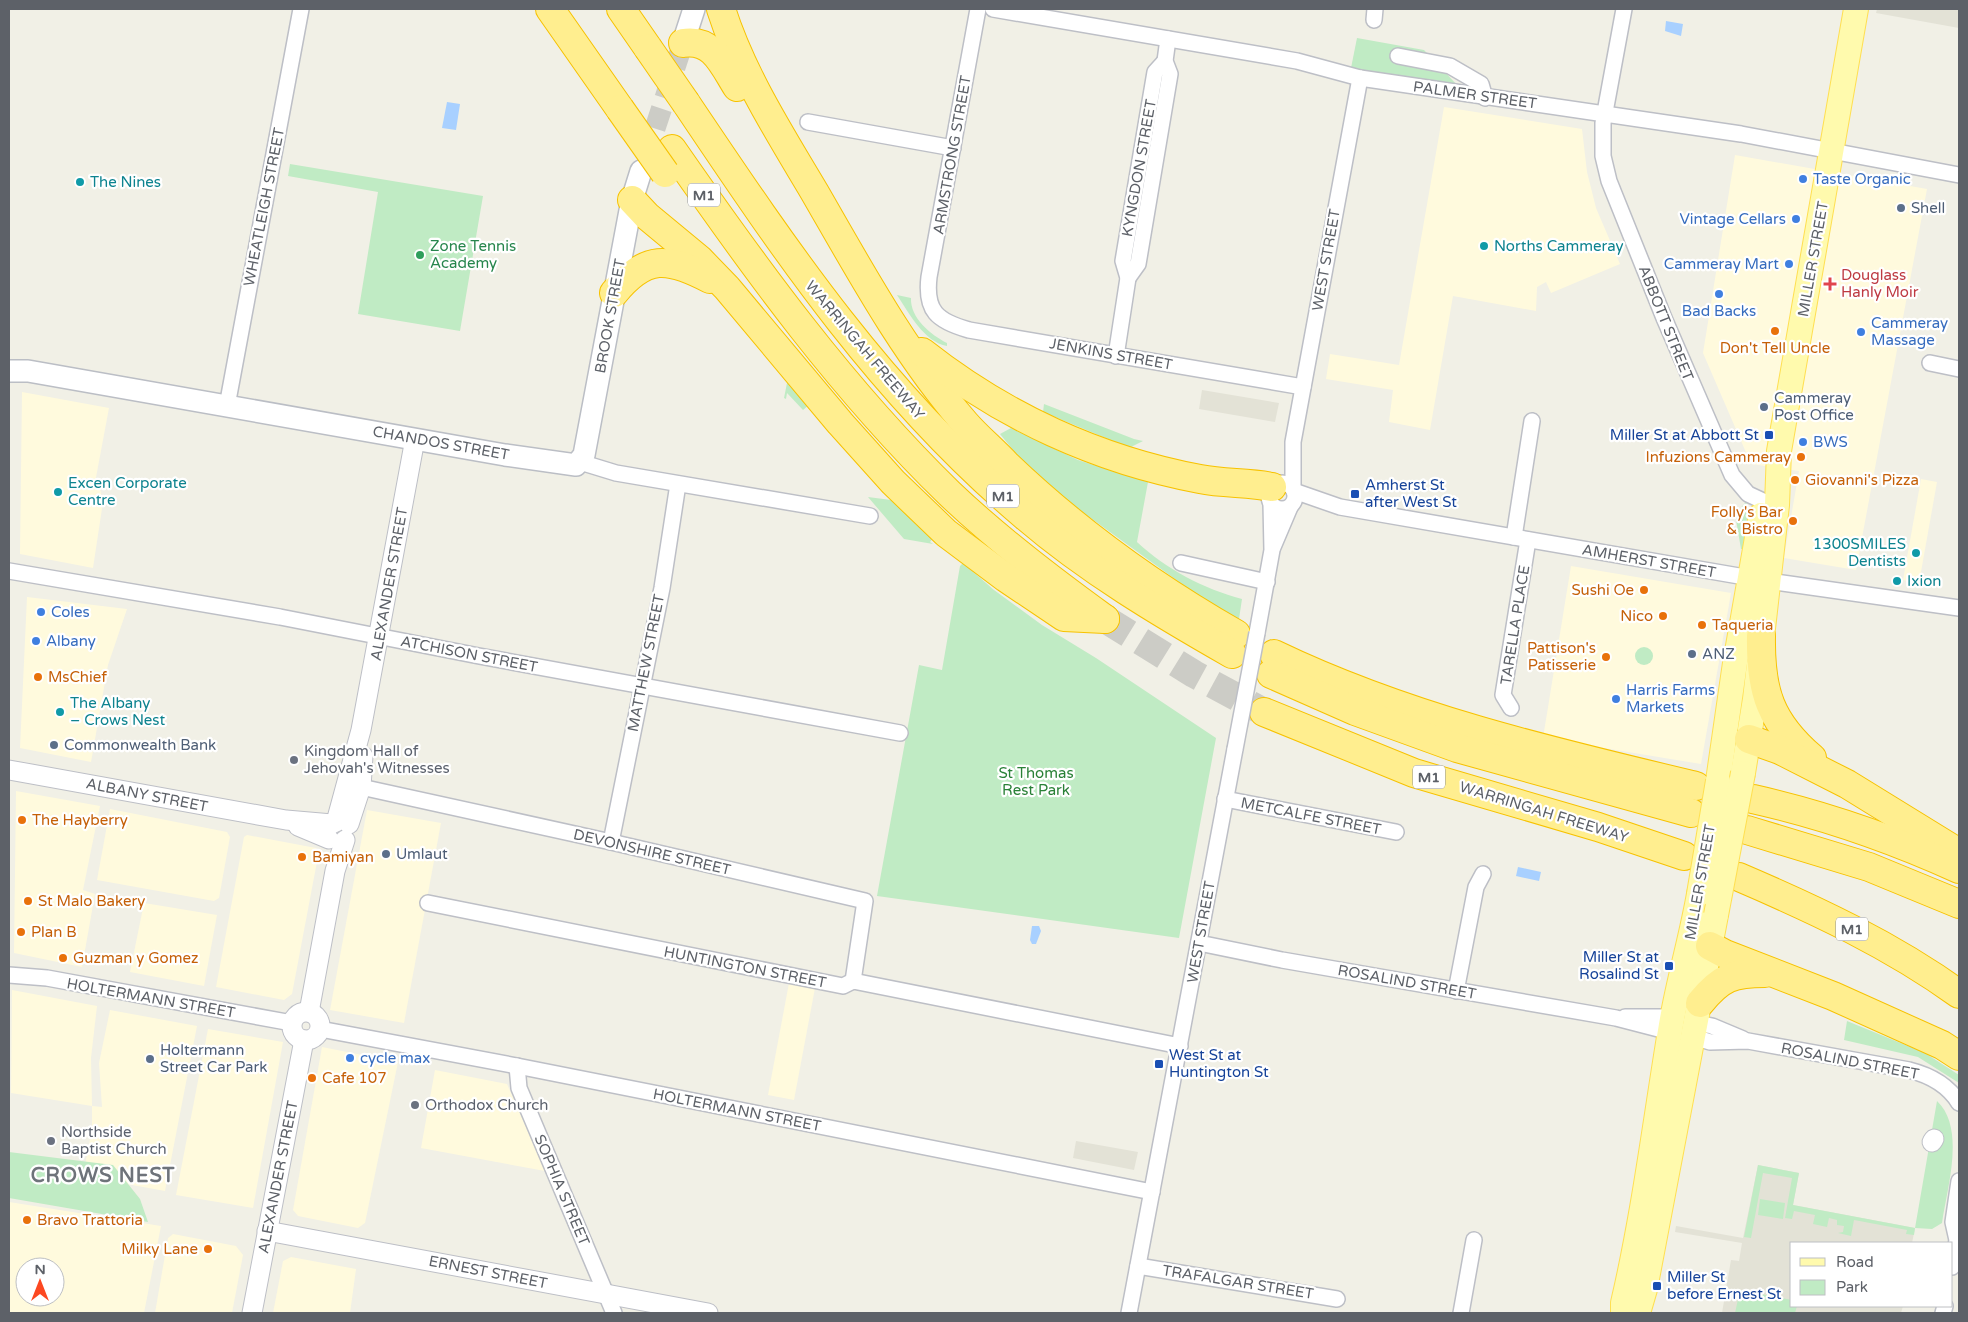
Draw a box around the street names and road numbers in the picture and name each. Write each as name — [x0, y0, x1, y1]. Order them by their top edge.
street label: ARMSTRONG STREET — [929, 74, 975, 236]
street label: PALMER STREET — [1412, 77, 1538, 113]
street label: KYNGDON STREET — [1118, 98, 1160, 238]
street label: WHEATLEIGH STREET — [240, 126, 288, 288]
road number: M1 — [688, 184, 720, 206]
street label: MILLER STREET — [1794, 200, 1832, 318]
street label: WEST STREET — [1308, 208, 1344, 312]
street label: BROOK STREET — [591, 257, 629, 375]
street label: ABBOTT STREET — [1635, 263, 1697, 383]
street label: WARRINGAH FREEWAY — [802, 277, 929, 423]
street label: JENKINS STREET — [1048, 334, 1174, 374]
street label: CHANDOS STREET — [371, 422, 511, 464]
road number: M1 — [987, 484, 1019, 508]
street label: ALEXANDER STREET — [367, 506, 411, 662]
street label: AMHERST STREET — [1581, 540, 1717, 582]
street label: TARELLA PLACE — [1497, 564, 1533, 686]
street label: MATTHEW STREET — [624, 593, 668, 733]
street label: ATCHISON STREET — [399, 632, 539, 676]
road number: M1 — [1413, 766, 1445, 789]
street label: ALBANY STREET — [85, 774, 209, 816]
street label: WARRINGAH FREEWAY — [1457, 778, 1631, 846]
street label: METCALFE STREET — [1239, 794, 1383, 838]
street label: MILLER STREET — [1681, 823, 1719, 941]
street label: DEVONSHIRE STREET — [572, 825, 732, 879]
street label: WEST STREET — [1183, 880, 1219, 984]
road number: M1 — [1836, 918, 1868, 941]
street label: HUNTINGTON STREET — [662, 942, 828, 992]
street label: ROSALIND STREET — [1336, 961, 1478, 1003]
street label: HOLTERMANN STREET — [65, 974, 237, 1022]
street label: ROSALIND STREET — [1779, 1039, 1921, 1083]
street label: HOLTERMANN STREET — [651, 1085, 823, 1135]
street label: ALEXANDER STREET — [254, 1099, 302, 1255]
street label: SOPHIA STREET — [530, 1132, 594, 1248]
street label: ERNEST STREET — [427, 1252, 549, 1292]
street label: TRAFALGAR STREET — [1161, 1261, 1315, 1303]

